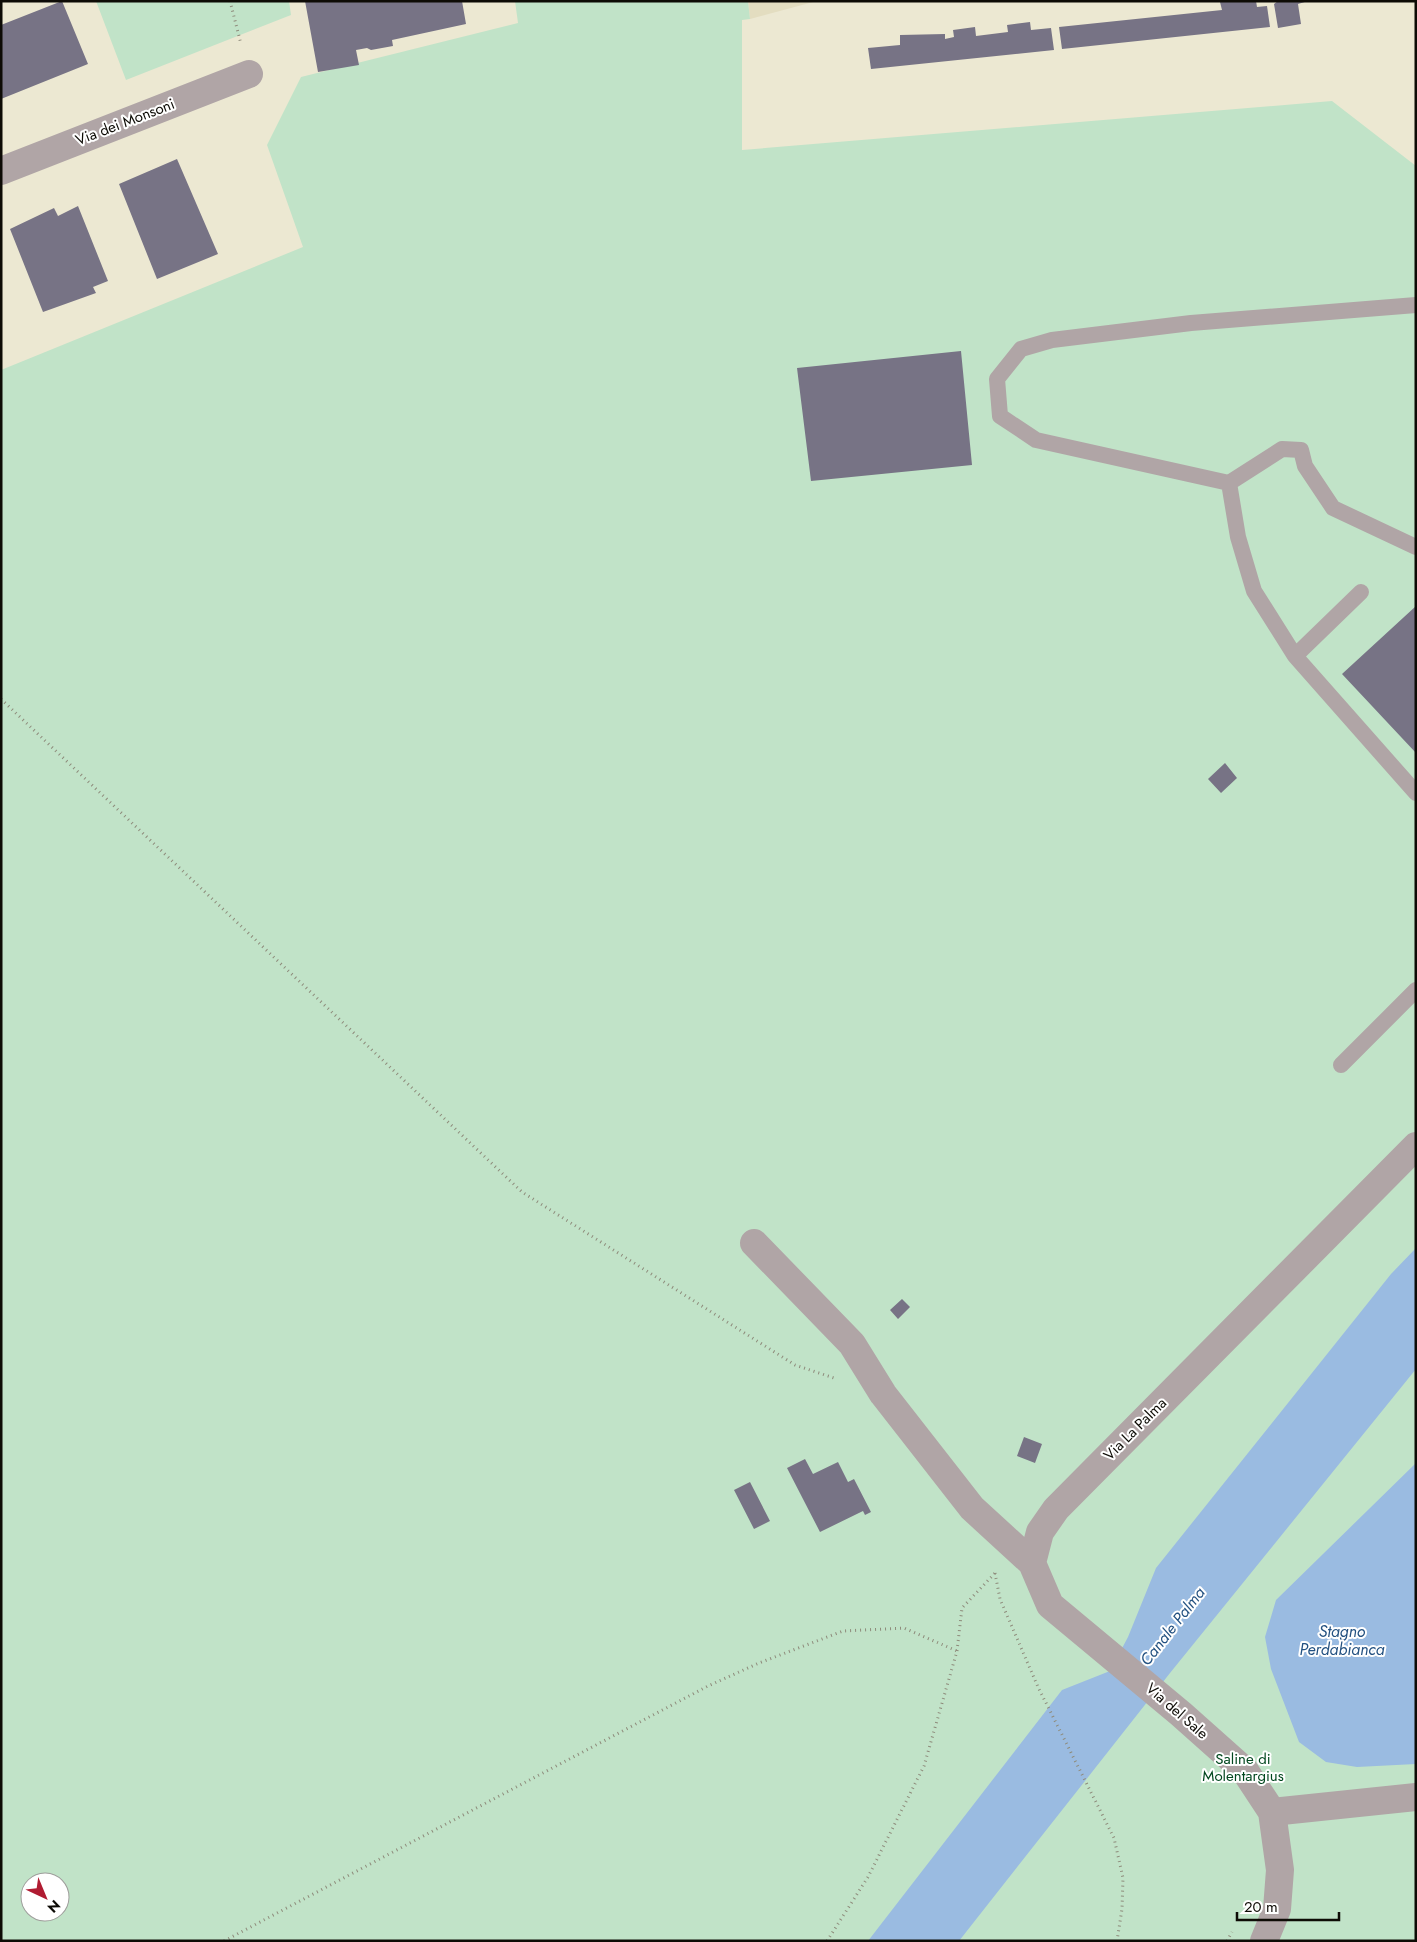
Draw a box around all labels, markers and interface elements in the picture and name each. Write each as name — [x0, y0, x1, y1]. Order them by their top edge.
street label: Via dei Monsoni — [72, 93, 178, 151]
street label: Via La Palma — [1098, 1392, 1172, 1466]
water label: Canale Palma — [1134, 1582, 1211, 1671]
water label: Stagno Perdabianca — [1299, 1620, 1385, 1661]
street label: Via del Sale — [1141, 1678, 1213, 1745]
park label: Saline di Molentargius — [1202, 1748, 1284, 1787]
north arrow — [20, 1872, 70, 1922]
scale bar — [1237, 1890, 1340, 1922]
text: N — [43, 1895, 65, 1917]
text: 20 m — [1244, 1896, 1278, 1918]

